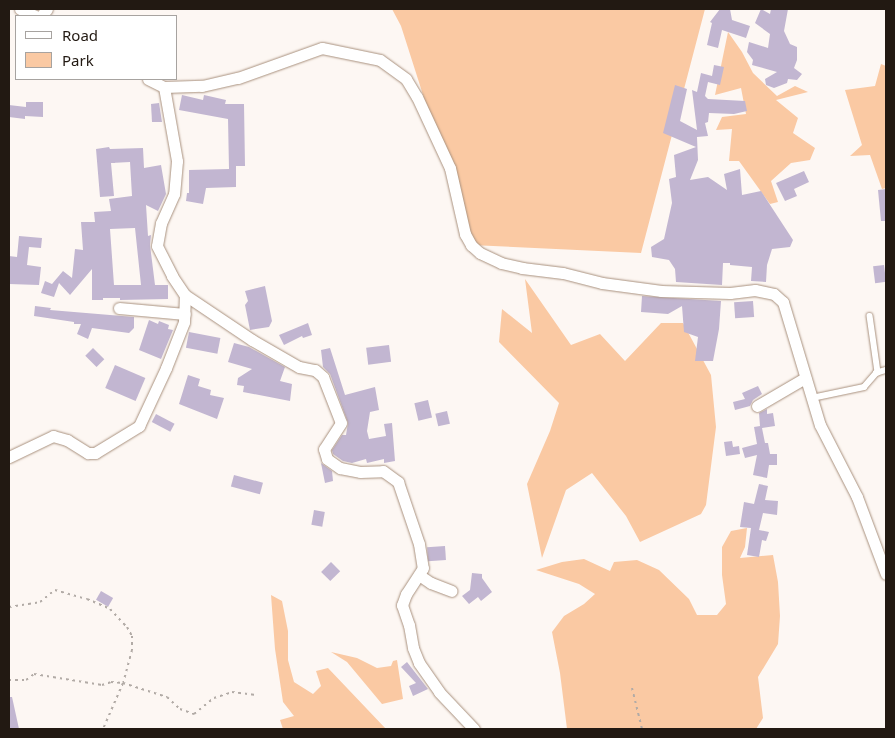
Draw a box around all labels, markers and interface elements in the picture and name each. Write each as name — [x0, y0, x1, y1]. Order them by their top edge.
legend — [15, 15, 178, 80]
text: Road — [62, 25, 98, 45]
text: Park — [62, 50, 94, 70]

